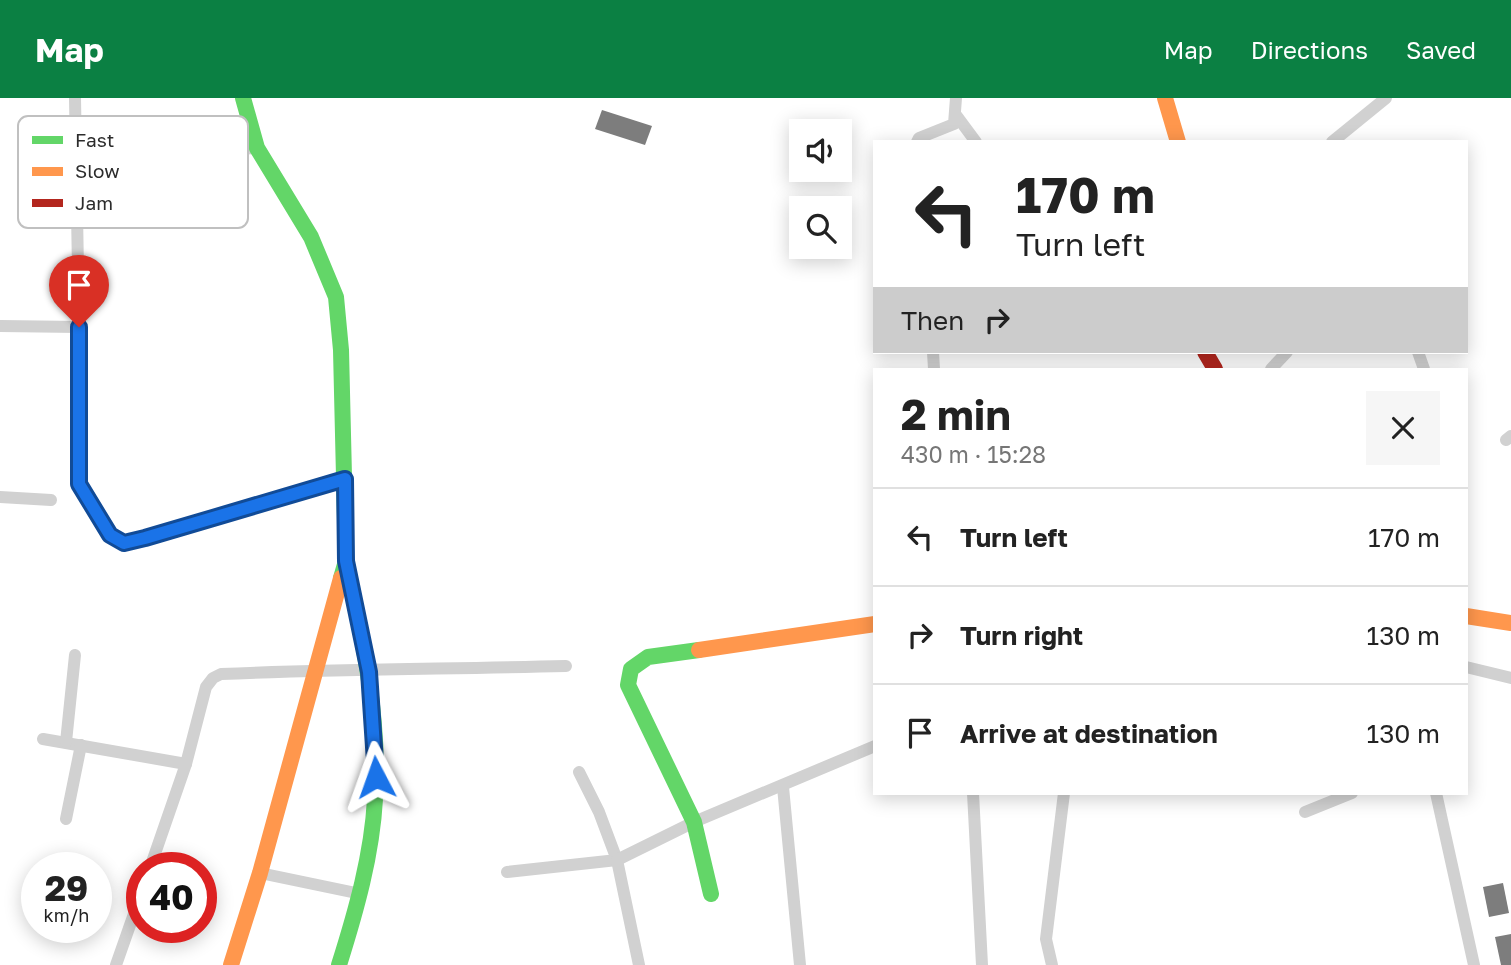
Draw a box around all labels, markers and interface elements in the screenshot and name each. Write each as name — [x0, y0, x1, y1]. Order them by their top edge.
text: Map — [35, 30, 104, 69]
text: Map — [1164, 35, 1213, 64]
text: Directions — [1251, 35, 1368, 64]
text: Saved — [1406, 35, 1476, 64]
legend — [18, 116, 248, 228]
map controls — [789, 119, 852, 259]
button: sound — [789, 119, 852, 182]
text: Fast — [75, 128, 114, 151]
text: Slow — [75, 159, 120, 182]
text: 170 m — [1016, 165, 1155, 224]
icon: left — [901, 168, 992, 259]
text: Jam — [75, 191, 113, 214]
button: search — [789, 196, 852, 259]
text: Turn left — [1016, 225, 1145, 263]
pin — [49, 255, 109, 327]
icon: arrive — [60, 266, 98, 304]
icon: right — [978, 301, 1016, 339]
text: Then — [901, 305, 964, 336]
text: 2 min — [901, 389, 1011, 439]
button: close — [1366, 391, 1440, 465]
text: 430 m · 15:28 — [901, 440, 1046, 468]
icon: left — [901, 518, 939, 556]
text: Turn left — [960, 522, 1068, 553]
text: 170 m — [1368, 522, 1440, 553]
icon: right — [901, 616, 939, 654]
text: Turn right — [960, 620, 1083, 651]
text: 130 m — [1367, 620, 1440, 651]
icon: arrive — [901, 714, 939, 752]
text: Arrive at destination — [960, 718, 1218, 749]
text: 130 m — [1367, 718, 1440, 749]
position arrow — [339, 740, 413, 814]
speed limit sign: 40 — [126, 852, 217, 943]
text: 29 — [45, 867, 88, 909]
text: km/h — [44, 904, 89, 926]

